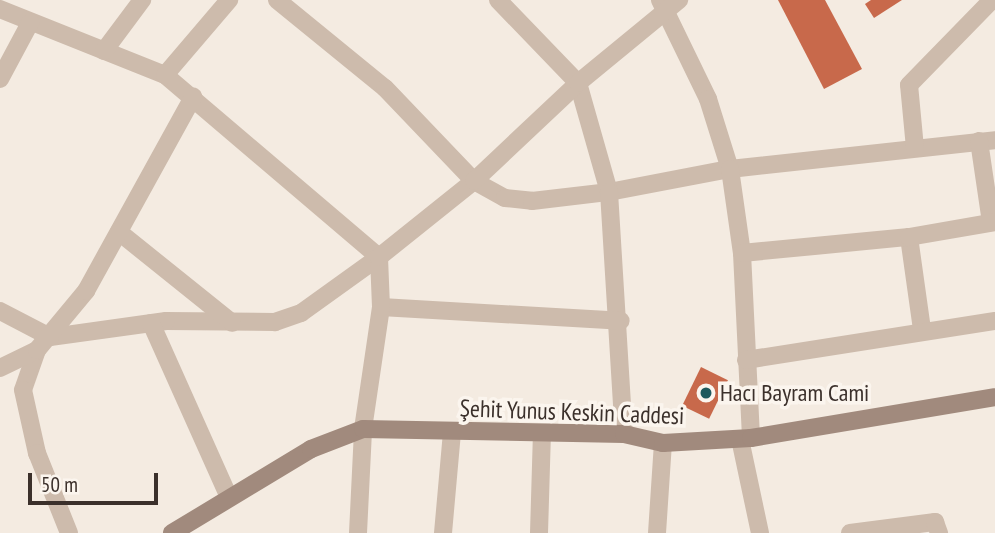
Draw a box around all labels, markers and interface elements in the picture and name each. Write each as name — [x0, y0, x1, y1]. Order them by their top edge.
place label: Hacı Bayram Cami — [720, 379, 869, 407]
marker: Hacı Bayram Cami — [698, 385, 714, 401]
street label: Şehit Yunus Keskin Caddesi — [459, 394, 685, 430]
scale bar — [32, 460, 161, 504]
text: 50 m — [41, 471, 78, 498]

